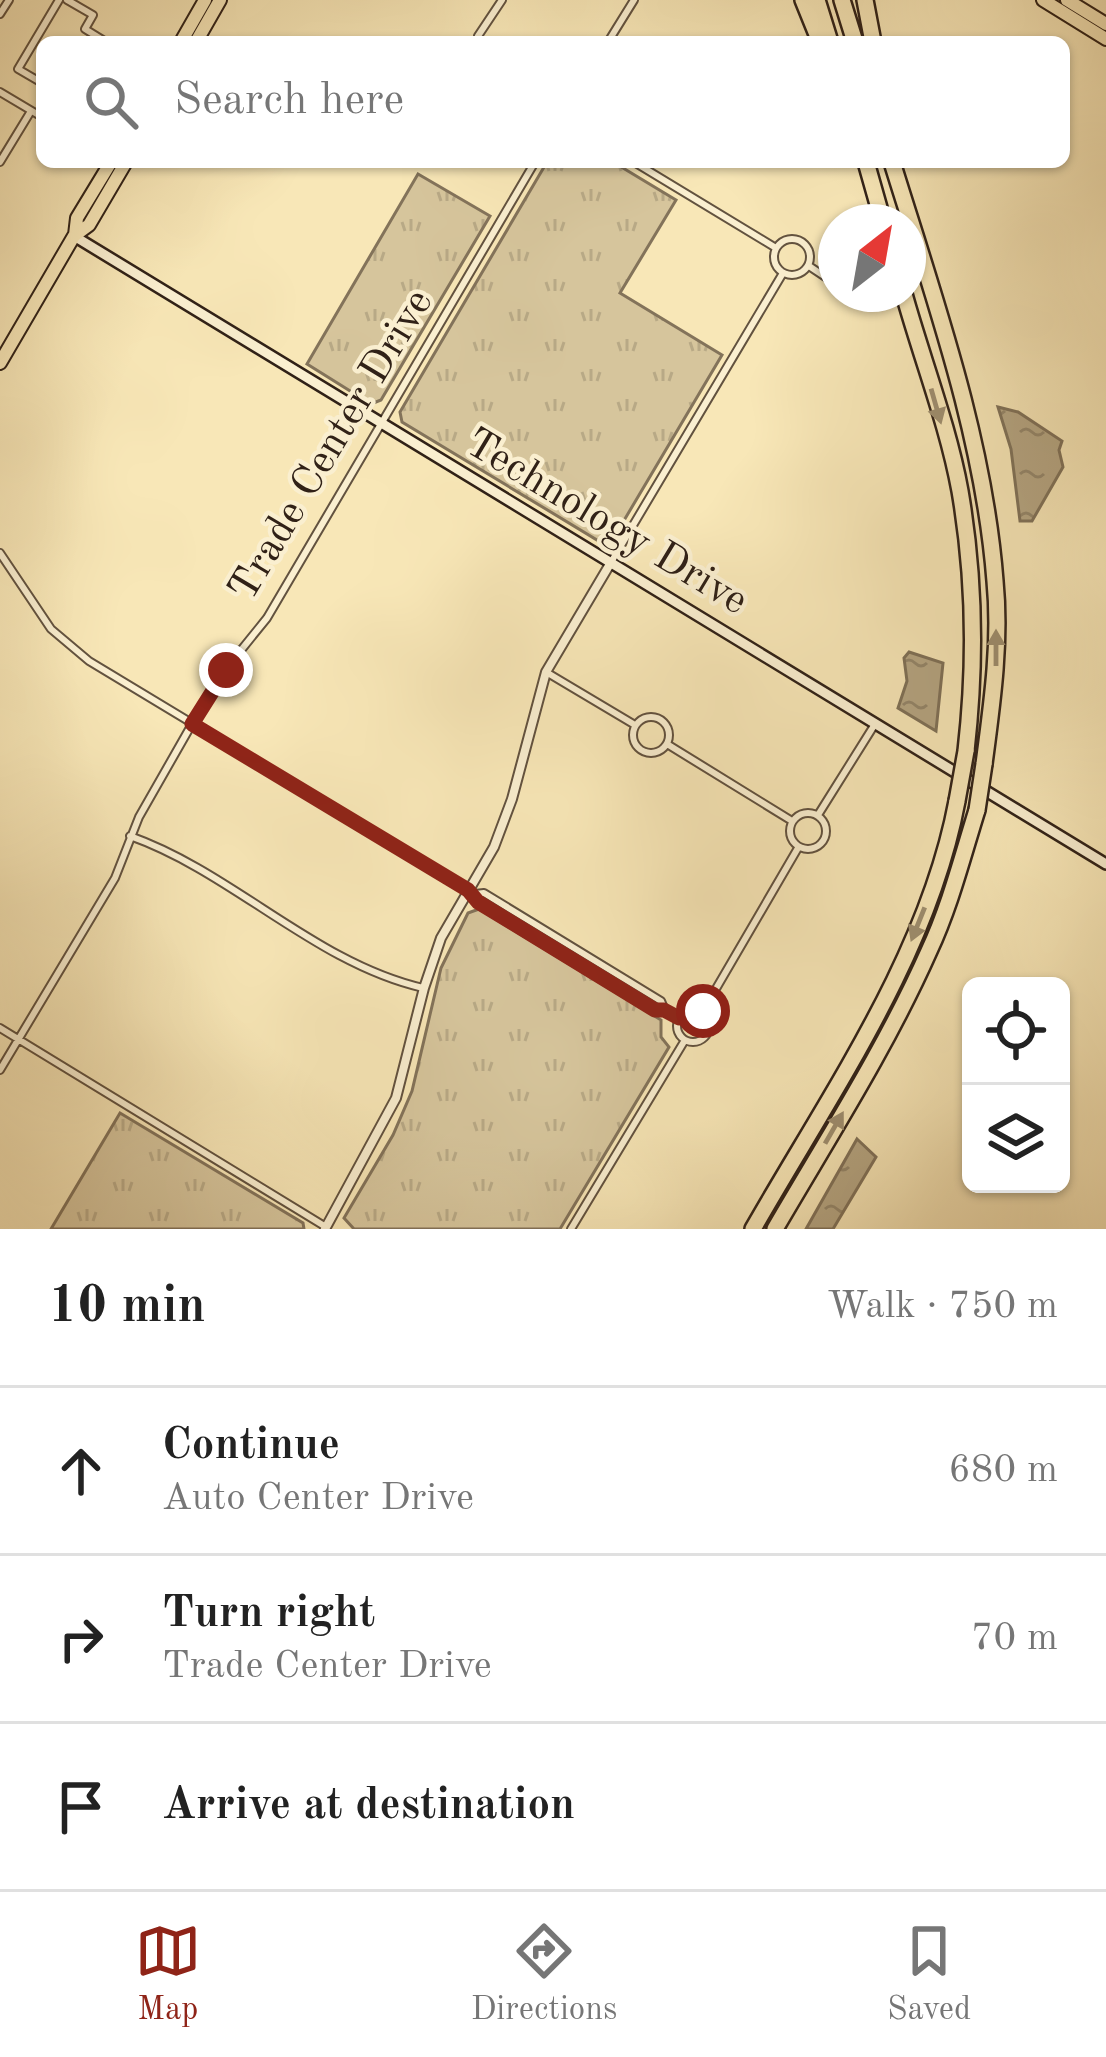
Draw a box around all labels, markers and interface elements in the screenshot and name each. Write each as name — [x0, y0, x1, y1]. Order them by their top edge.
search box — [36, 36, 1070, 168]
icon: search — [78, 69, 144, 135]
text: Search here — [174, 79, 404, 124]
north arrow — [818, 204, 926, 312]
street label: Trade Center Drive — [223, 283, 441, 609]
one-way arrow — [928, 389, 946, 425]
street label: Technology Drive — [458, 422, 754, 624]
one-way arrow — [986, 628, 1005, 666]
route end — [199, 643, 253, 697]
one-way arrow — [908, 907, 927, 943]
map controls — [962, 977, 1070, 1193]
button: locate — [962, 977, 1070, 1085]
route start — [676, 984, 730, 1038]
button: layers — [962, 1085, 1070, 1193]
one-way arrow — [822, 1111, 843, 1145]
text: 10 min — [48, 1282, 206, 1333]
text: Walk · 750 m — [827, 1287, 1058, 1326]
text: Continue — [162, 1424, 340, 1469]
icon: ahead — [48, 1438, 114, 1504]
text: 680 m — [948, 1451, 1058, 1490]
text: Auto Center Drive — [162, 1479, 474, 1518]
text: Turn right — [162, 1592, 375, 1637]
icon: right — [48, 1606, 114, 1672]
text: 70 m — [971, 1619, 1058, 1658]
text: Trade Center Drive — [162, 1647, 492, 1686]
icon: arrive — [48, 1774, 114, 1840]
text: Arrive at destination — [162, 1784, 575, 1829]
tab: Map — [135, 1918, 201, 2031]
tab: Directions — [471, 1918, 617, 2031]
tab: Saved — [887, 1918, 971, 2031]

